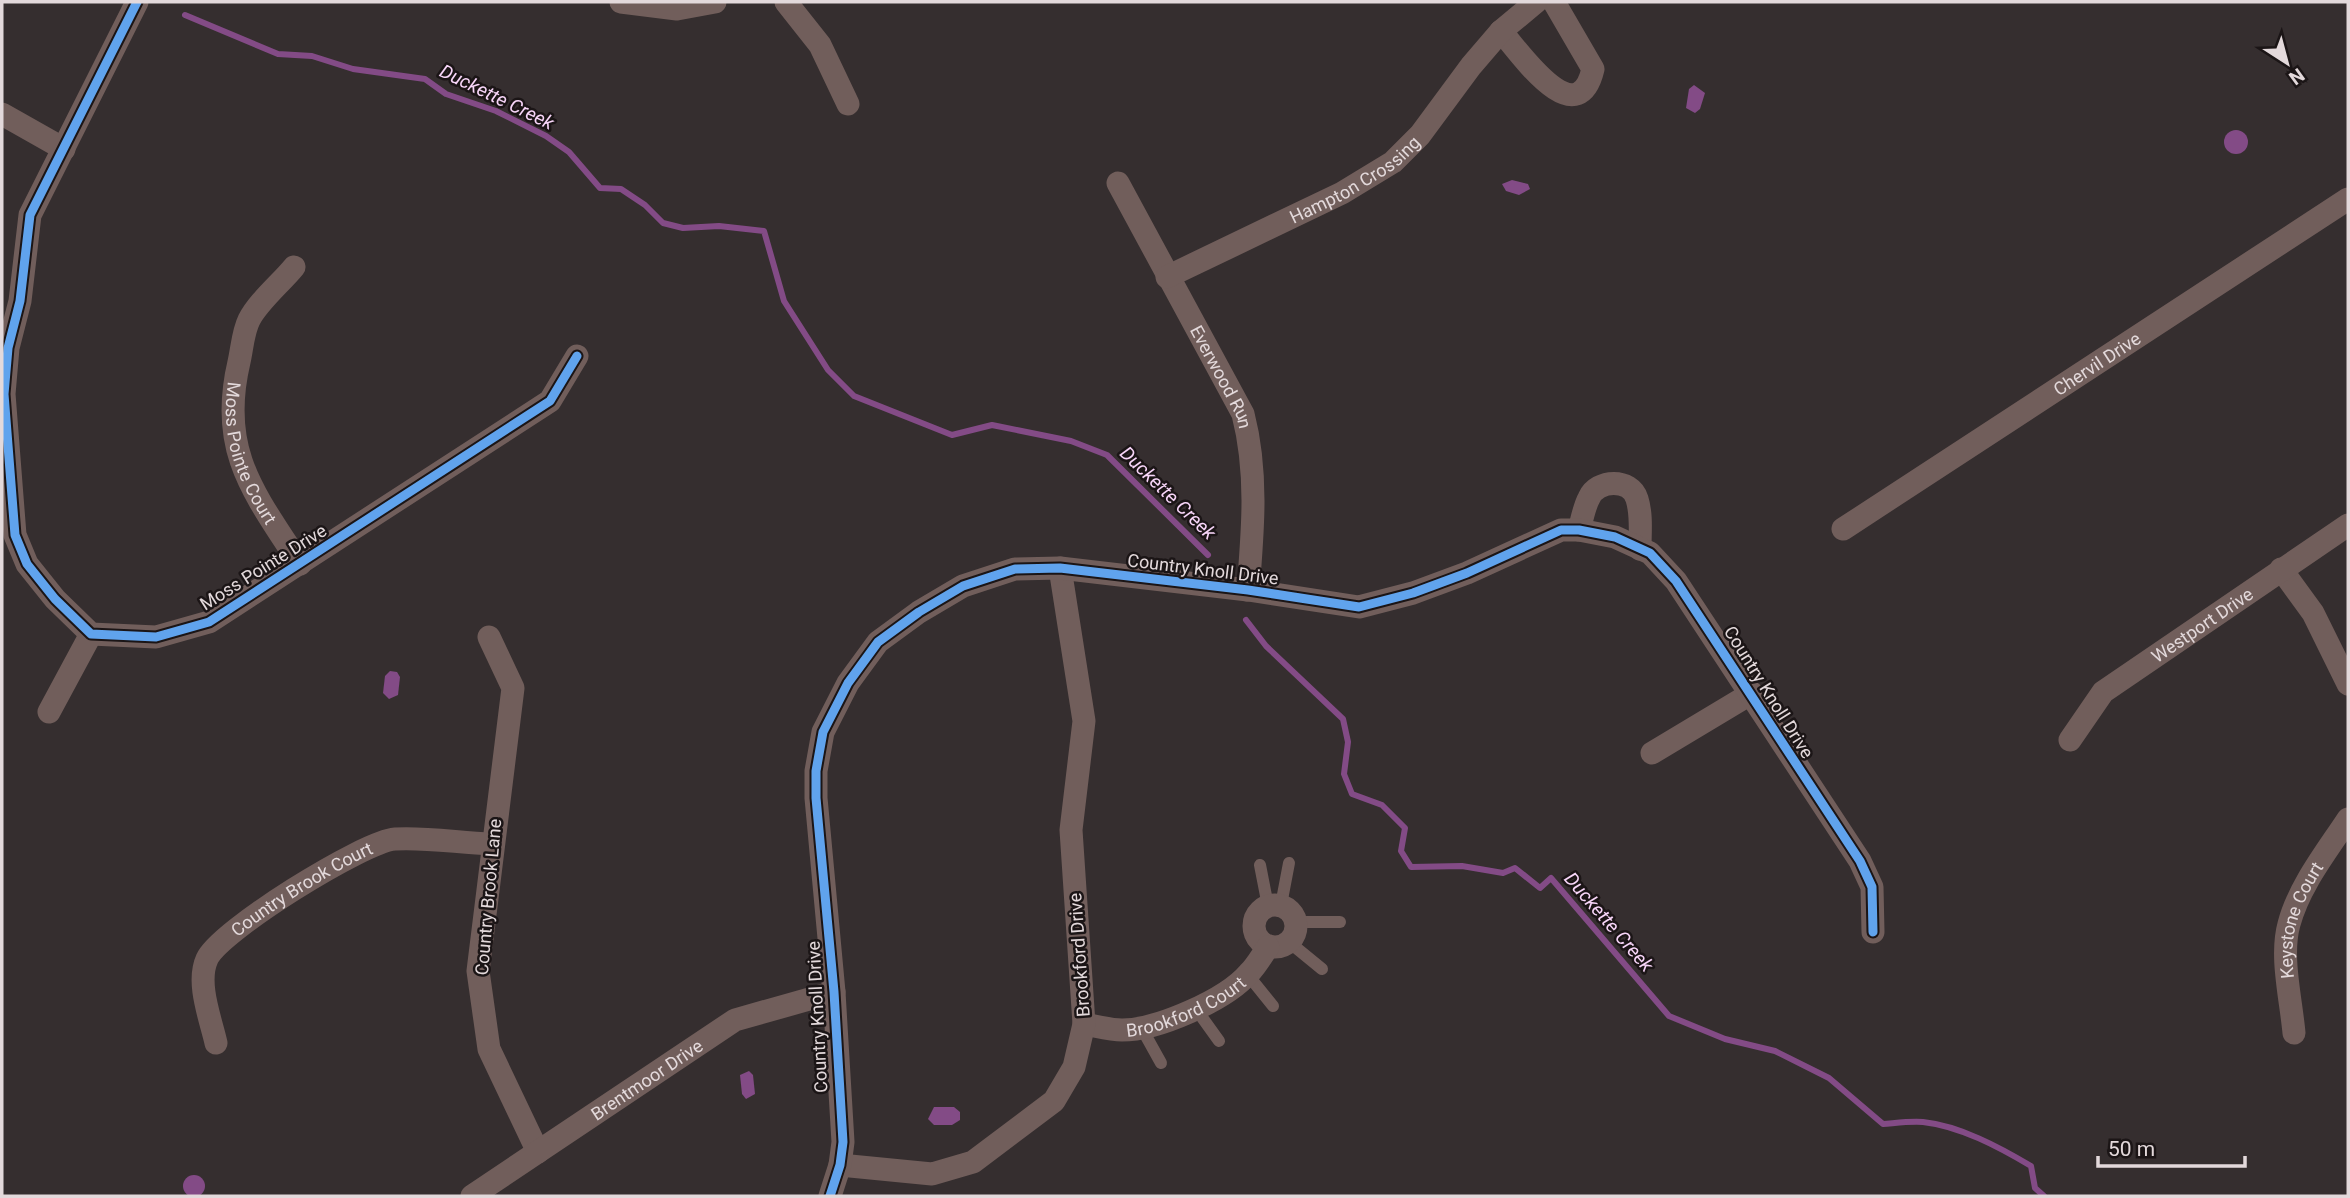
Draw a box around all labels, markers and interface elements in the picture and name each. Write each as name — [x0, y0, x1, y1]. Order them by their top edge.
north arrow — [2252, 28, 2322, 98]
water label: Duckette Creek — [436, 59, 558, 135]
text: N — [2285, 63, 2309, 90]
street label: Hampton Crossing — [1286, 131, 1424, 227]
street label: Everwood Run — [1186, 321, 1257, 430]
street label: Chervil Drive — [2049, 327, 2144, 399]
street label: Moss Pointe Court — [222, 381, 282, 528]
water label: Duckette Creek — [1115, 442, 1221, 545]
street label: Moss Pointe Drive — [196, 520, 330, 614]
street label: Country Knoll Drive — [1126, 549, 1280, 589]
street label: Westport Drive — [2147, 583, 2257, 667]
street label: Country Knoll Drive — [1720, 622, 1818, 762]
street label: Country Brook Lane — [471, 818, 505, 976]
street label: Country Brook Court — [226, 837, 376, 940]
street label: Keystone Court — [2275, 858, 2327, 980]
water label: Duckette Creek — [1560, 868, 1659, 977]
street label: Brookford Drive — [1064, 892, 1094, 1018]
street label: Country Knoll Drive — [803, 941, 831, 1093]
street label: Brookford Court — [1125, 972, 1250, 1040]
street label: Brentmoor Drive — [587, 1034, 706, 1124]
scale bar — [2098, 1124, 2245, 1168]
text: 50 m — [2108, 1137, 2155, 1161]

